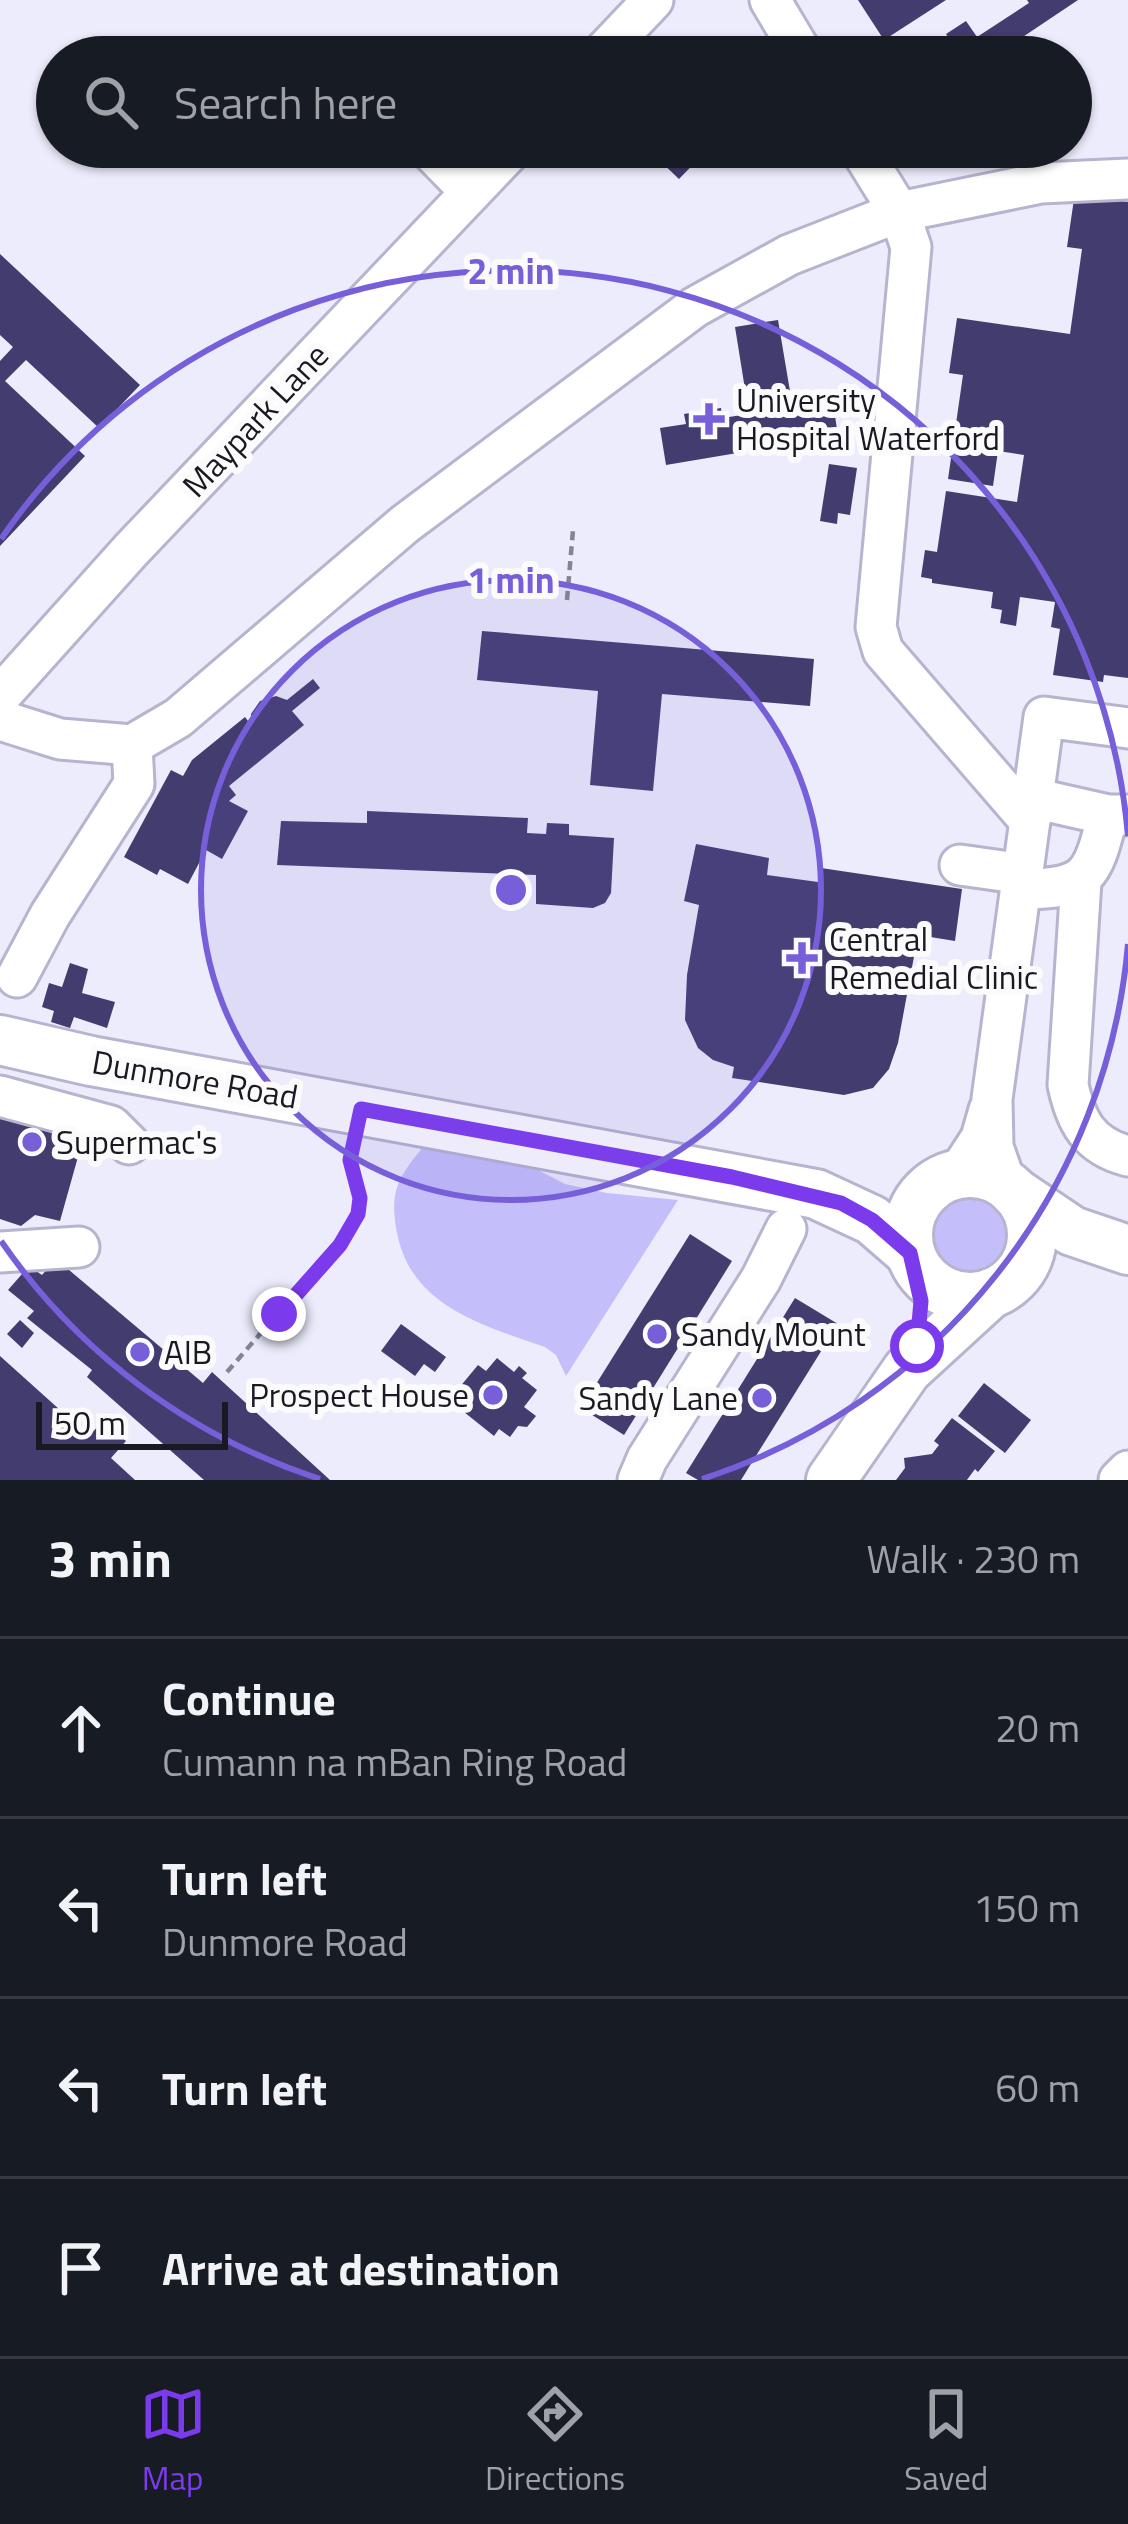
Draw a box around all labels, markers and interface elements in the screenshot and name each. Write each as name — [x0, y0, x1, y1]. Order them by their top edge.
search box — [36, 36, 1092, 168]
text: Search here — [174, 68, 397, 136]
icon: search — [78, 69, 144, 135]
text: 2 min — [467, 243, 555, 298]
street label: Maypark Lane — [170, 332, 340, 508]
place label: University Hospital Waterford — [736, 375, 1000, 463]
marker: University Hospital Waterford — [693, 403, 725, 435]
text: 1 min — [467, 552, 555, 607]
centre of rings — [490, 869, 532, 911]
place label: Central Remedial Clinic — [829, 914, 1038, 1002]
marker: Central Remedial Clinic — [786, 942, 818, 974]
street label: Dunmore Road — [88, 1036, 302, 1122]
place label: Supermac's — [56, 1117, 217, 1167]
marker: Supermac's — [19, 1129, 45, 1155]
route end — [252, 1287, 306, 1341]
place label: Sandy Mount — [681, 1309, 866, 1359]
route start — [890, 1319, 944, 1373]
marker: Sandy Mount — [644, 1321, 670, 1347]
place label: AIB — [164, 1327, 212, 1377]
marker: AIB — [127, 1339, 153, 1365]
place label: Prospect House — [249, 1370, 469, 1420]
place label: Sandy Lane — [578, 1373, 738, 1423]
marker: Prospect House — [480, 1382, 506, 1408]
marker: Sandy Lane — [749, 1385, 775, 1411]
scale bar — [36, 1396, 228, 1449]
text: 50 m — [54, 1398, 126, 1448]
text: 3 min — [48, 1519, 172, 1597]
text: Walk · 230 m — [866, 1529, 1080, 1588]
text: Continue — [162, 1664, 336, 1732]
icon: ahead — [48, 1695, 114, 1761]
text: 20 m — [995, 1698, 1080, 1757]
text: Cumann na mBan Ring Road — [162, 1732, 627, 1791]
text: Turn left — [162, 1844, 327, 1912]
icon: left — [48, 1875, 114, 1941]
text: 150 m — [973, 1878, 1080, 1937]
text: Dunmore Road — [162, 1912, 408, 1971]
text: Turn left — [162, 2054, 327, 2122]
icon: left — [48, 2055, 114, 2121]
text: 60 m — [995, 2058, 1080, 2117]
text: Arrive at destination — [162, 2234, 560, 2302]
icon: arrive — [48, 2235, 114, 2301]
tab: Map — [140, 2381, 206, 2503]
tab: Directions — [485, 2381, 625, 2503]
tab: Saved — [904, 2381, 988, 2503]

